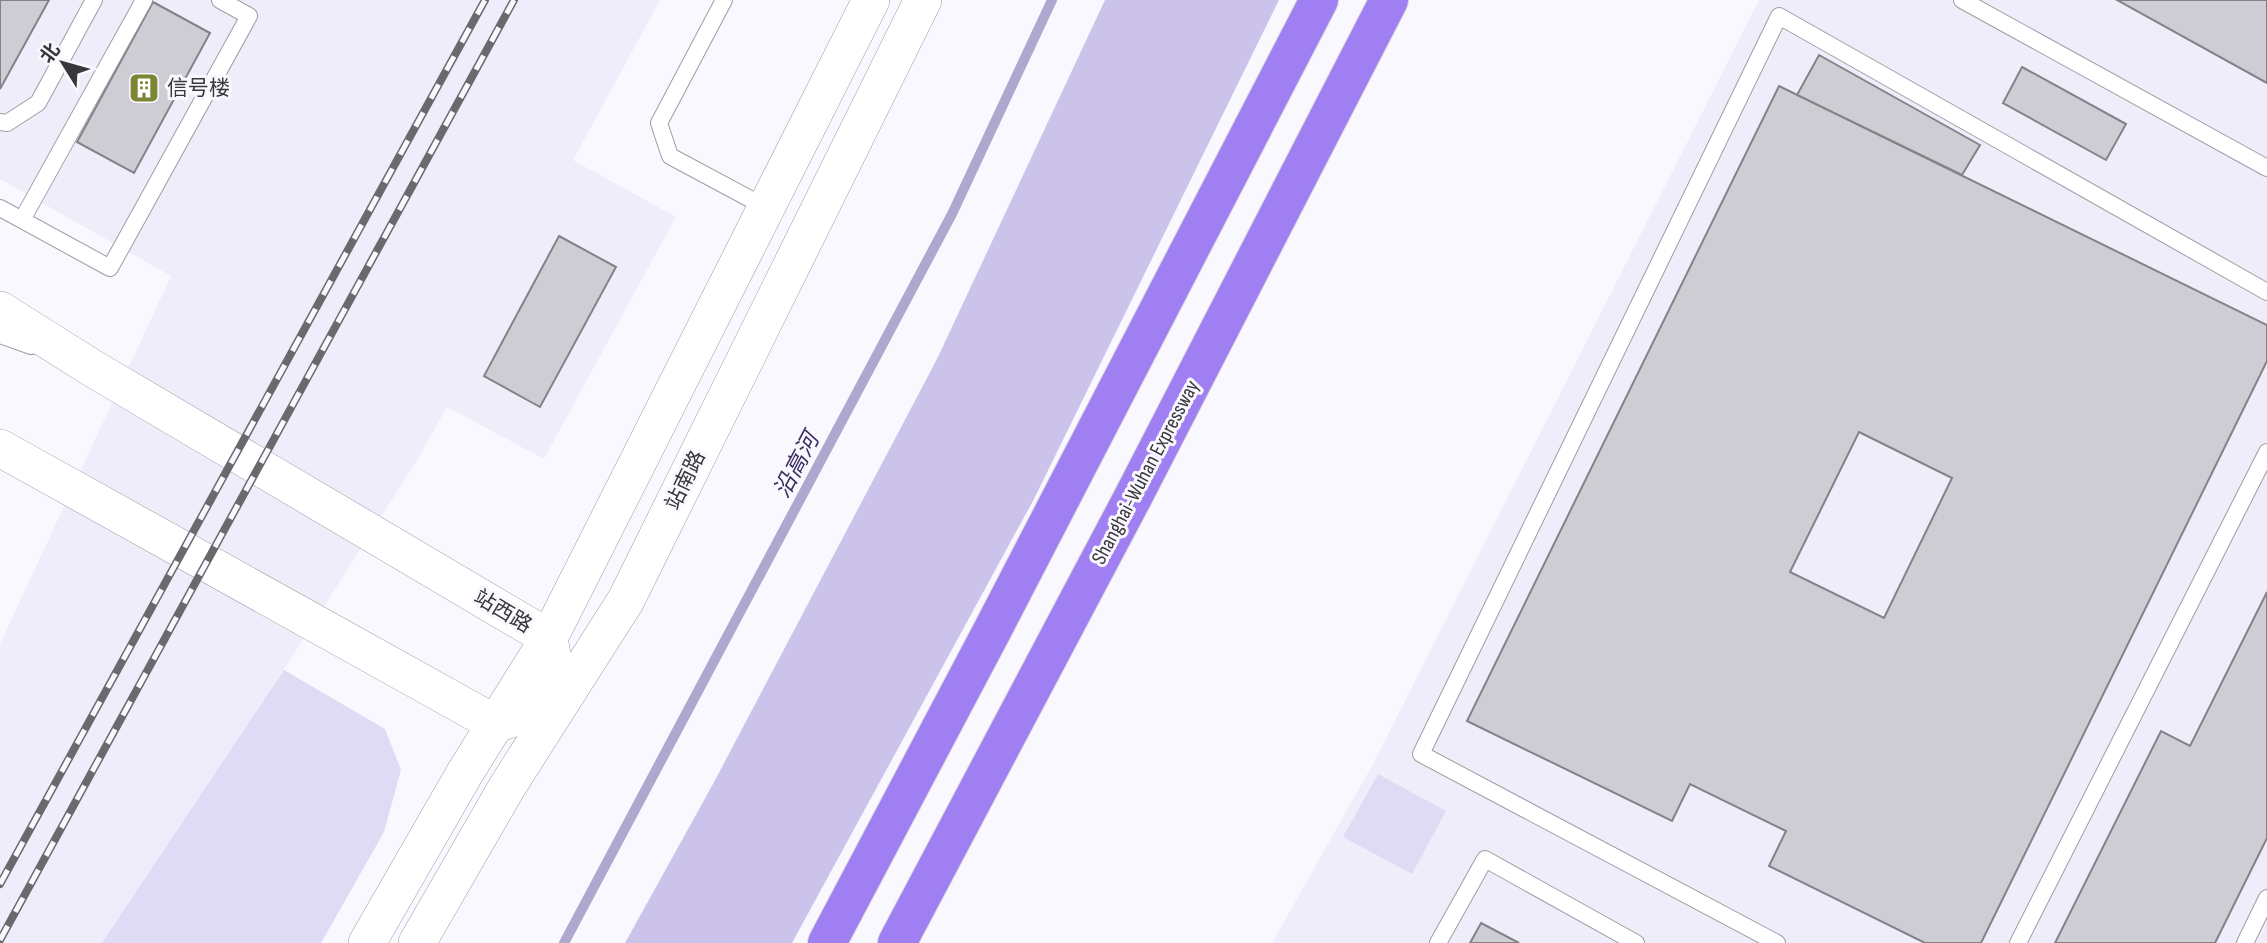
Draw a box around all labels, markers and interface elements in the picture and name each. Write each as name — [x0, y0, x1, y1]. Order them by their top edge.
north arrow — [28, 28, 98, 98]
text: 北 — [36, 39, 66, 68]
building icon: 信号楼 — [127, 71, 161, 105]
place label: 信号楼 — [167, 76, 230, 101]
street label: Shanghai-Wuhan Expressway — [1086, 376, 1205, 569]
water label: 沿高河 — [768, 425, 827, 503]
street label: 站南路 — [660, 446, 710, 514]
street label: 站西路 — [469, 584, 536, 638]

